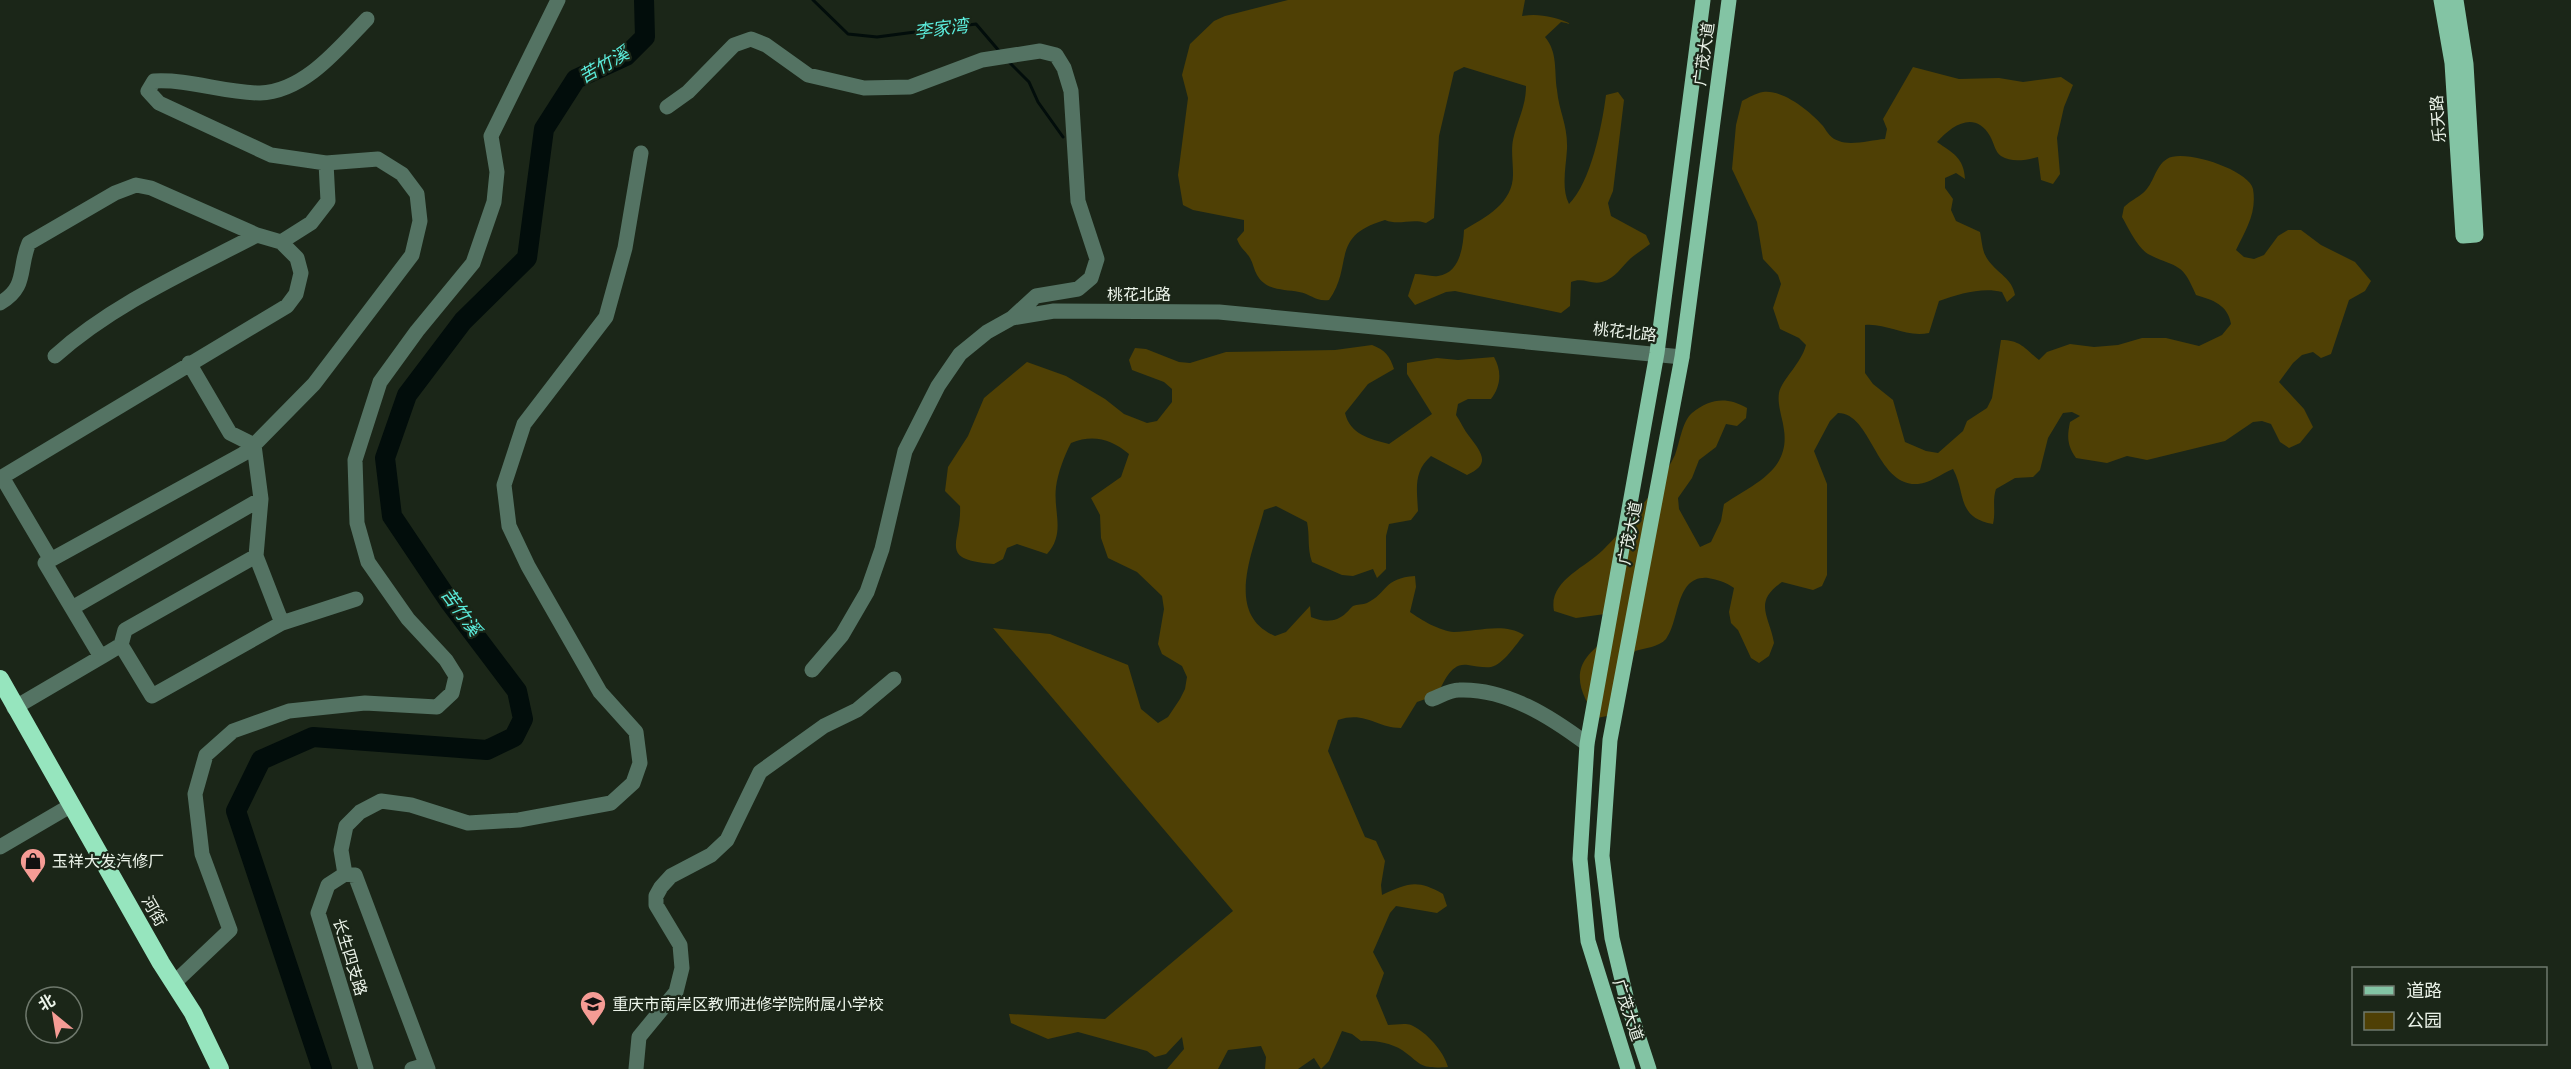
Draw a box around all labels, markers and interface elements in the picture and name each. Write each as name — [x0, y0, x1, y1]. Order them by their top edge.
water label: 李家湾 — [913, 14, 972, 43]
street label: 广茂大道 — [1690, 21, 1718, 87]
water label: 苦竹溪 — [575, 41, 635, 88]
street label: 乐天路 — [2427, 94, 2449, 144]
street label: 桃花北路 — [1107, 285, 1171, 304]
street label: 桃花北路 — [1592, 319, 1658, 345]
street label: 广茂大道 — [1615, 500, 1645, 566]
water label: 苦竹溪 — [436, 584, 487, 642]
shop icon: 玉祥大发汽修厂 — [18, 846, 48, 884]
place label: 玉祥大发汽修厂 — [52, 852, 164, 871]
street label: 河街 — [138, 892, 170, 930]
street label: 长生四支路 — [329, 916, 371, 998]
legend — [2352, 967, 2547, 1045]
street label: 广茂大道 — [1609, 977, 1647, 1043]
text: 道路 — [2406, 980, 2442, 1002]
north arrow — [24, 985, 84, 1045]
school or university icon: 重庆市南岸区教师进修学院附属小学校 — [578, 989, 608, 1027]
text: 北 — [35, 990, 58, 1015]
place label: 重庆市南岸区教师进修学院附属小学校 — [612, 995, 884, 1014]
text: 公园 — [2406, 1010, 2442, 1032]

